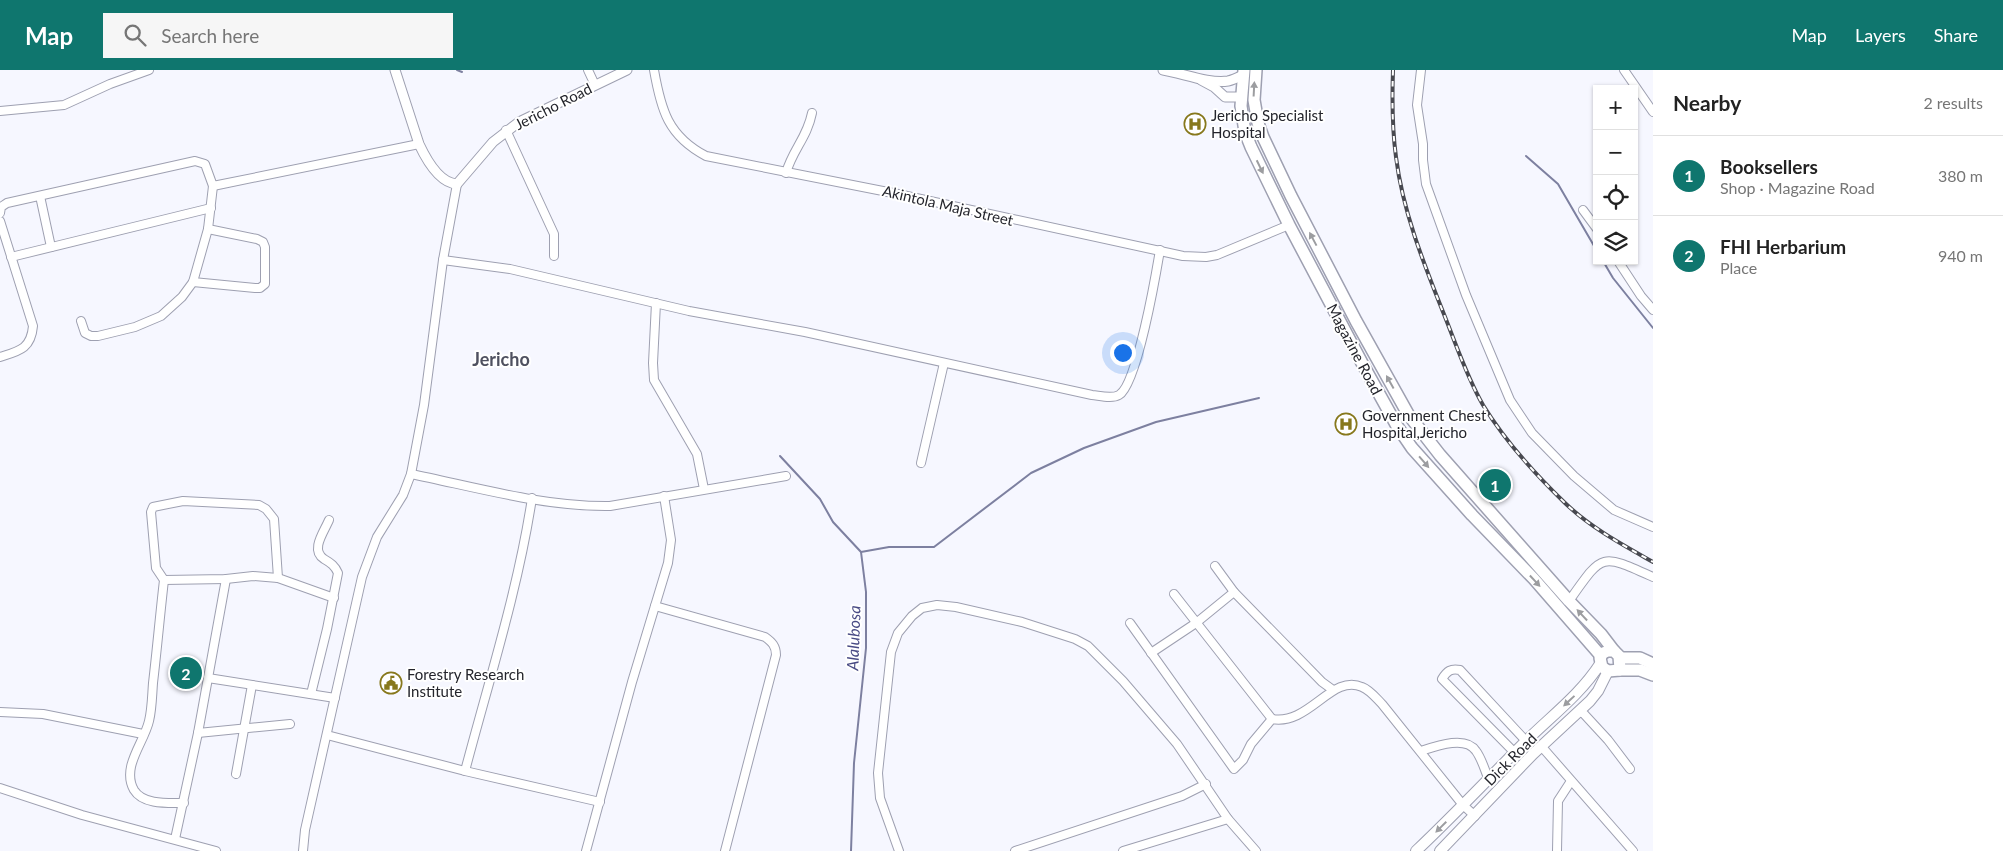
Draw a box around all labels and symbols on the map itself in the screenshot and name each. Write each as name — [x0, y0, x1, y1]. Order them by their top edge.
street label: Jericho Road — [511, 79, 595, 133]
one-way arrow — [1251, 81, 1259, 97]
place label: Jericho Specialist Hospital — [1211, 106, 1324, 141]
hospital icon: Jericho Specialist Hospital — [1183, 112, 1207, 136]
one-way arrow — [1256, 160, 1265, 175]
street label: Akintola Maja Street — [881, 181, 1016, 229]
one-way arrow — [1309, 232, 1318, 245]
street label: Magazine Road — [1324, 301, 1386, 397]
your location — [1110, 340, 1136, 366]
district label: Jericho — [472, 348, 530, 370]
one-way arrow — [1385, 376, 1394, 389]
place label: Government Chest Hospital,Jericho — [1362, 406, 1487, 441]
hospital icon: Government Chest Hospital,Jericho — [1334, 412, 1358, 436]
one-way arrow — [1419, 455, 1430, 468]
pin: 1 — [1479, 466, 1511, 504]
one-way arrow — [1529, 574, 1541, 586]
water label: Alalubosa — [842, 605, 864, 672]
one-way arrow — [1576, 609, 1588, 621]
pin: 2 — [170, 654, 202, 692]
place label: Forestry Research Institute — [407, 665, 524, 700]
public building icon: Forestry Research Institute — [379, 671, 403, 695]
one-way arrow — [1563, 695, 1575, 707]
street label: Dick Road — [1480, 729, 1540, 789]
one-way arrow — [1435, 821, 1447, 833]

